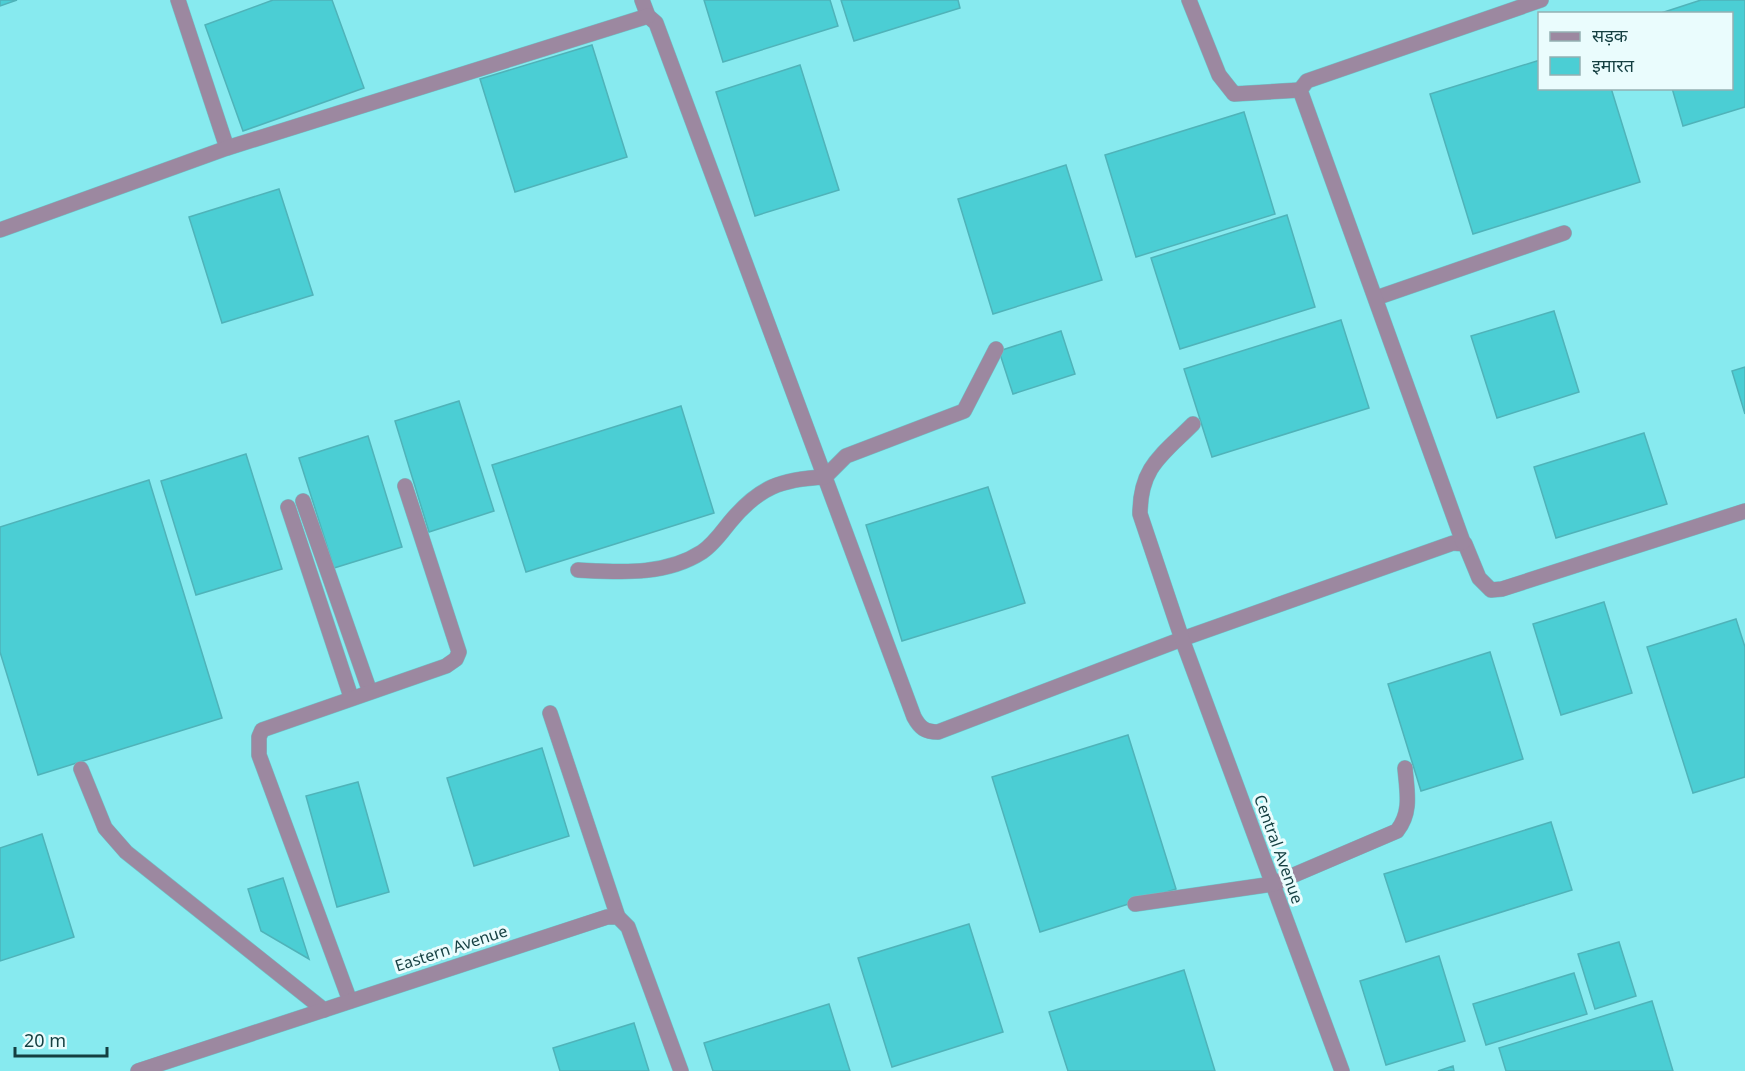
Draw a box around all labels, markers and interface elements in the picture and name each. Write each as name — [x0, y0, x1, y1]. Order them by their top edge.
legend — [1538, 12, 1733, 90]
text: सड़क — [1592, 23, 1629, 47]
text: इमारत — [1592, 53, 1635, 77]
street label: Central Avenue — [1249, 791, 1309, 907]
street label: Eastern Avenue — [392, 919, 510, 977]
scale bar — [15, 1020, 106, 1058]
text: 20 m — [24, 1028, 66, 1052]

